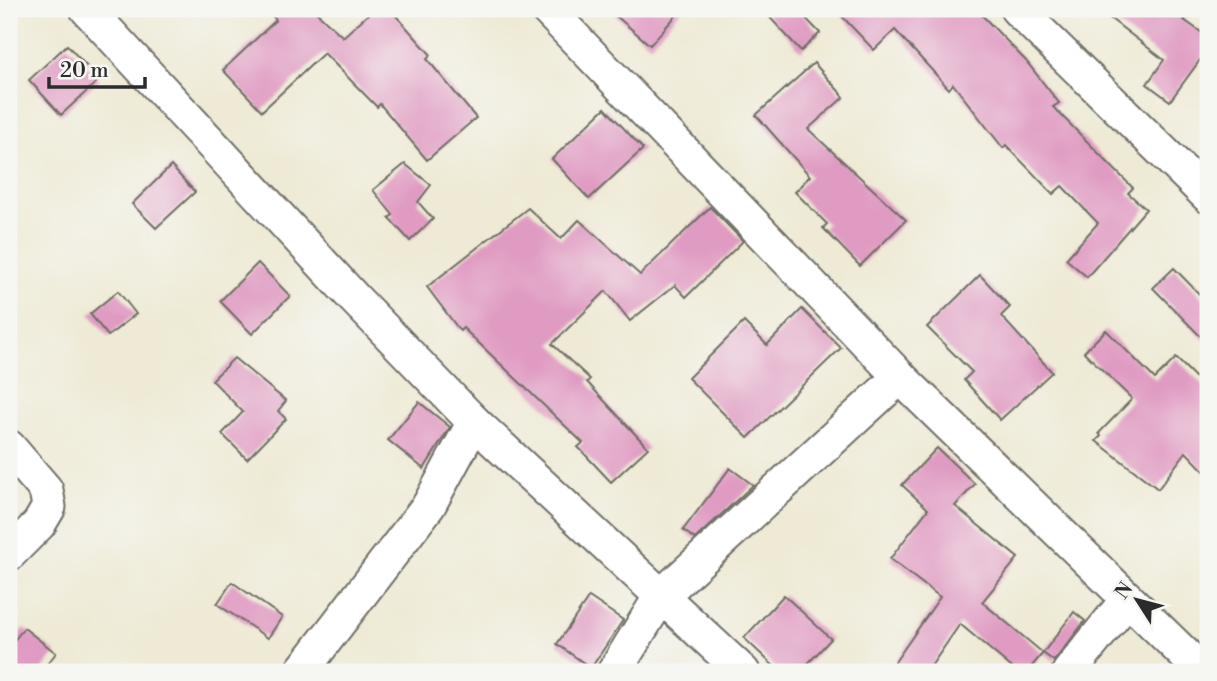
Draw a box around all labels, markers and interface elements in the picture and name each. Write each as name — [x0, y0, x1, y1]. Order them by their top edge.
scale bar — [49, 46, 145, 90]
text: 20 m — [60, 58, 109, 84]
north arrow — [1102, 566, 1172, 636]
text: N — [1110, 577, 1138, 604]

